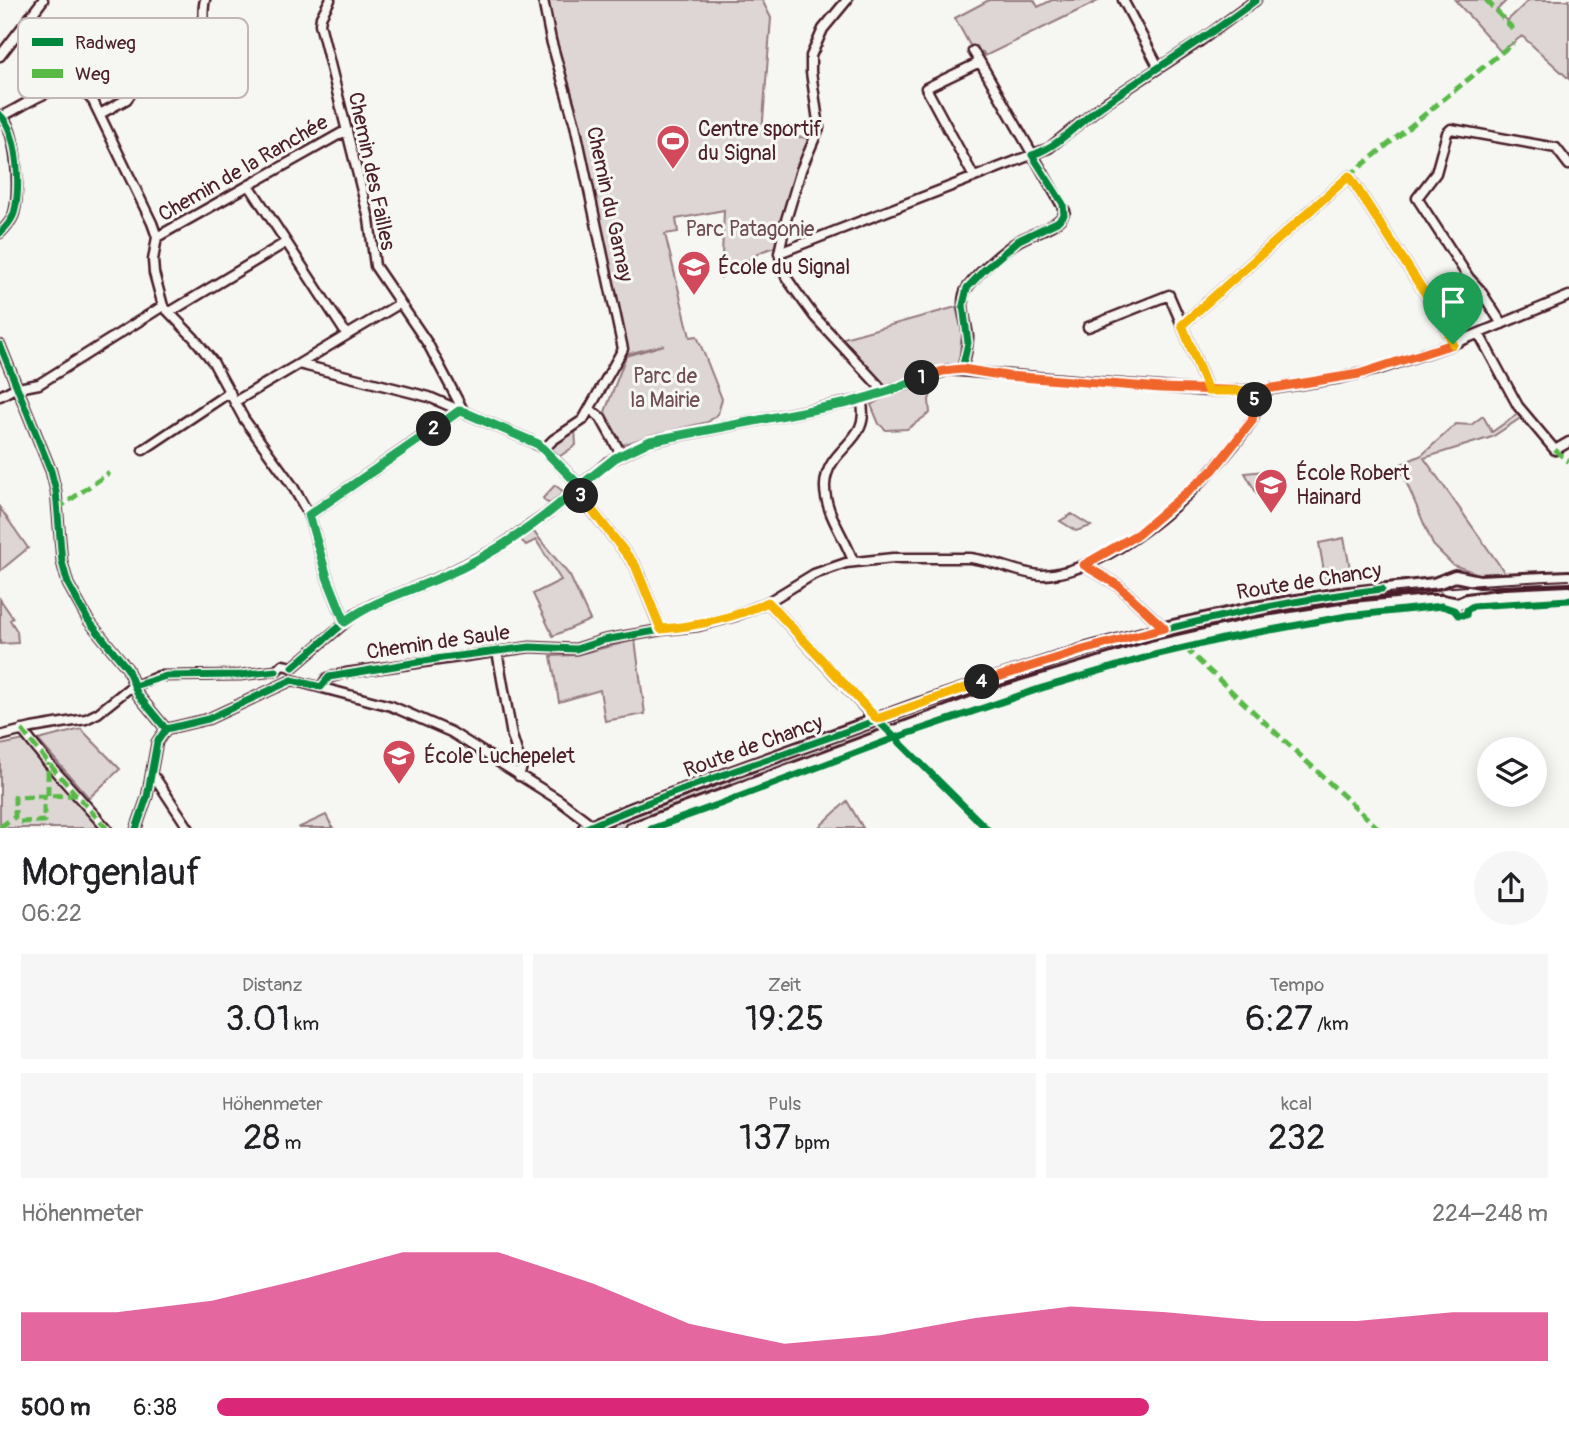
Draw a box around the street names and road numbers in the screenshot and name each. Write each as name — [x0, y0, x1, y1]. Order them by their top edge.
street label: Chemin des Failles — [342, 90, 402, 253]
street label: Chemin de la Ranchée — [154, 109, 333, 228]
street label: Chemin du Gamay — [580, 124, 639, 284]
street label: Route de Chancy — [1235, 557, 1383, 606]
street label: Chemin de Saule — [365, 619, 512, 666]
street label: Route de Chancy — [680, 709, 827, 784]

